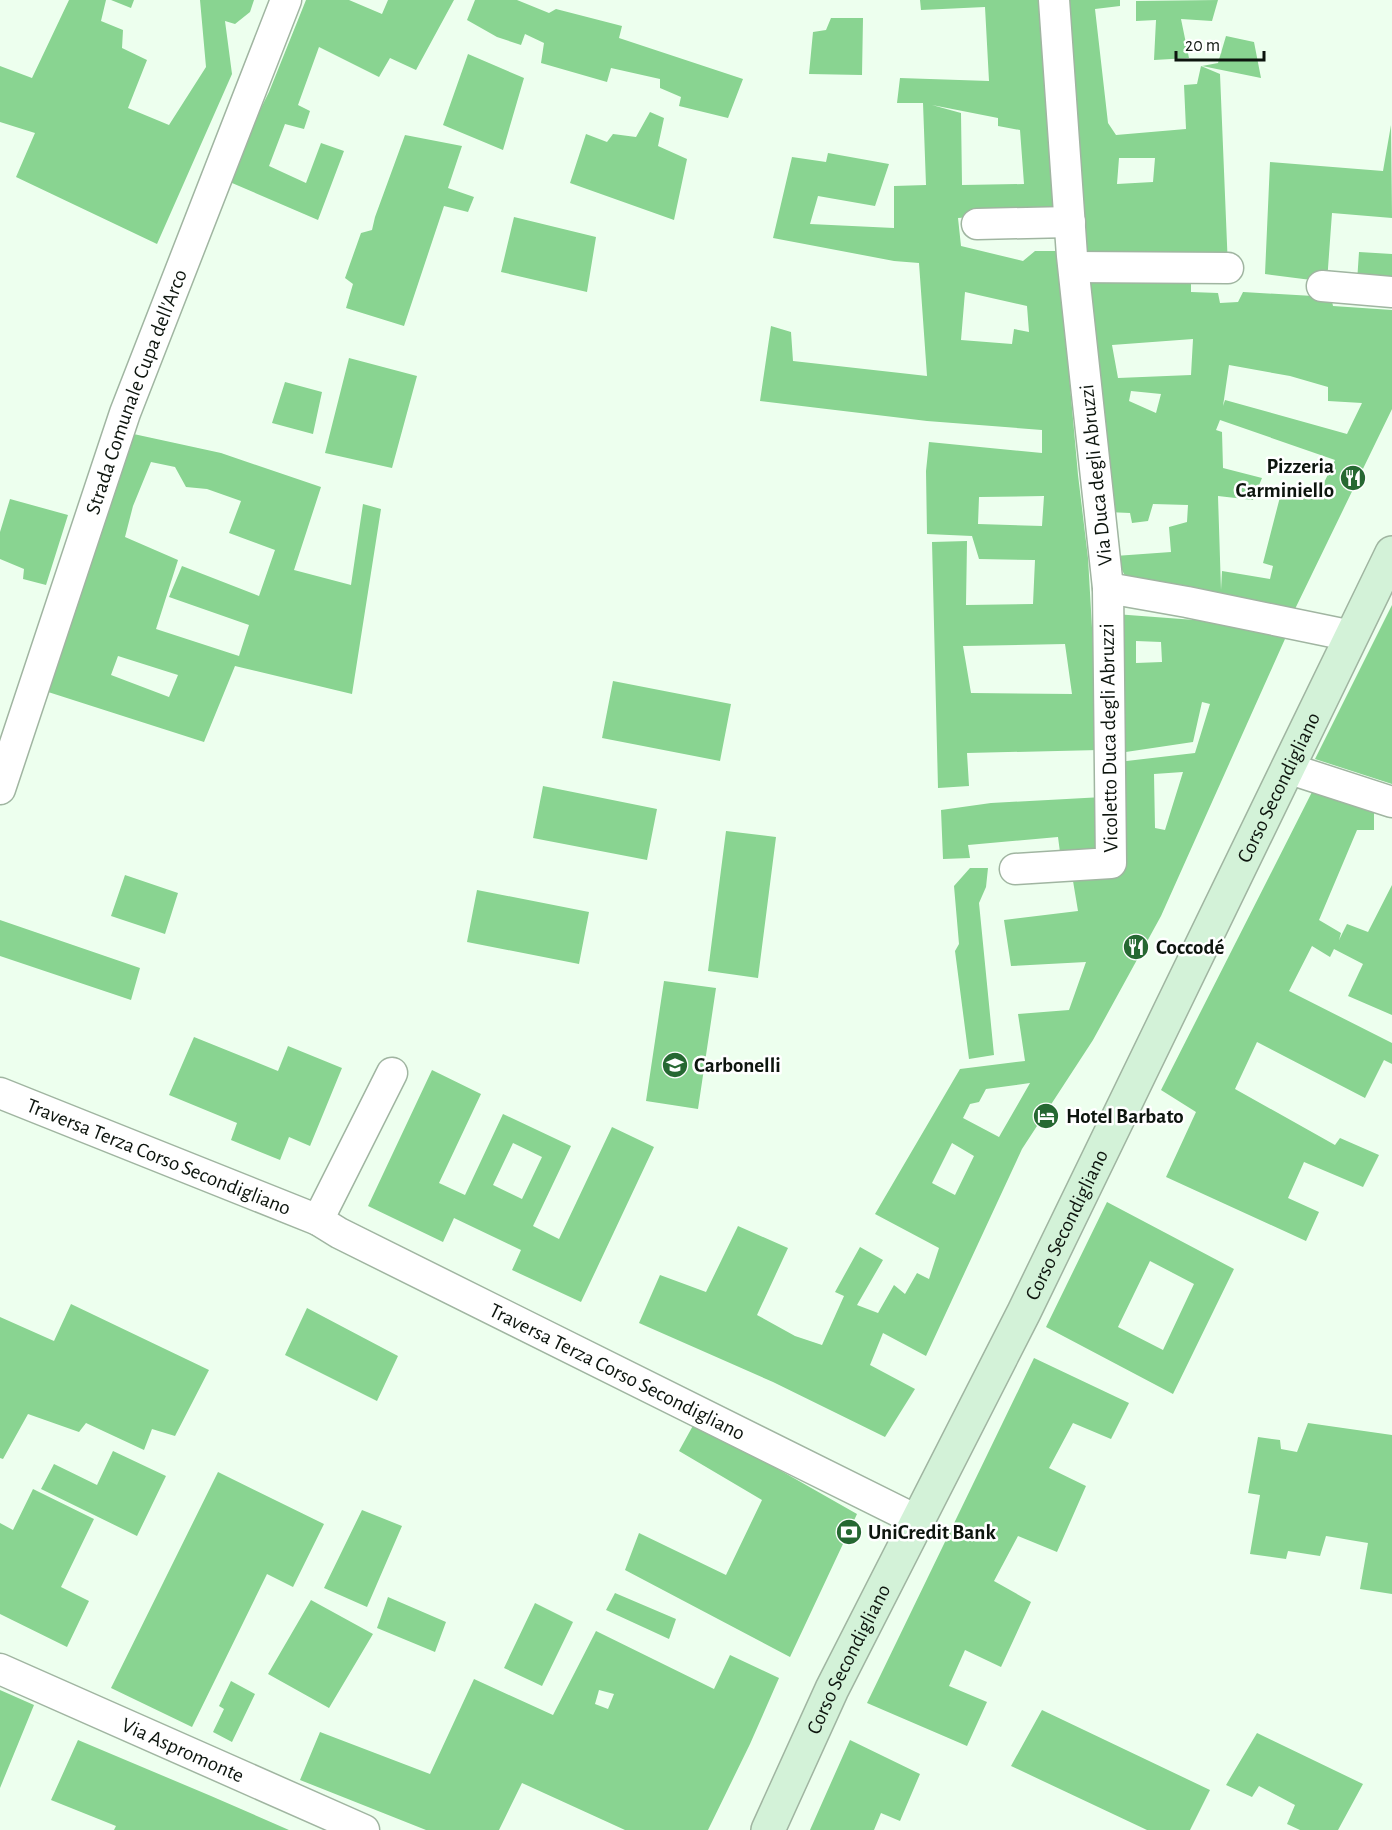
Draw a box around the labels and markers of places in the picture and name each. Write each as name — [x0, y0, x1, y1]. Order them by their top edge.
place label: Pizzeria Carminiello — [1236, 456, 1334, 501]
restaurant icon: Pizzeria Carminiello — [1338, 463, 1368, 493]
restaurant icon: Coccodé — [1121, 932, 1151, 962]
place label: Coccodé — [1156, 937, 1224, 958]
school or university icon: Carbonelli — [660, 1050, 690, 1080]
place label: Carbonelli — [694, 1055, 781, 1076]
hotel icon: Hotel Barbato — [1031, 1101, 1061, 1131]
place label: Hotel Barbato — [1066, 1106, 1184, 1127]
bank icon: UniCredit Bank — [834, 1517, 864, 1547]
place label: UniCredit Bank — [868, 1522, 996, 1543]

